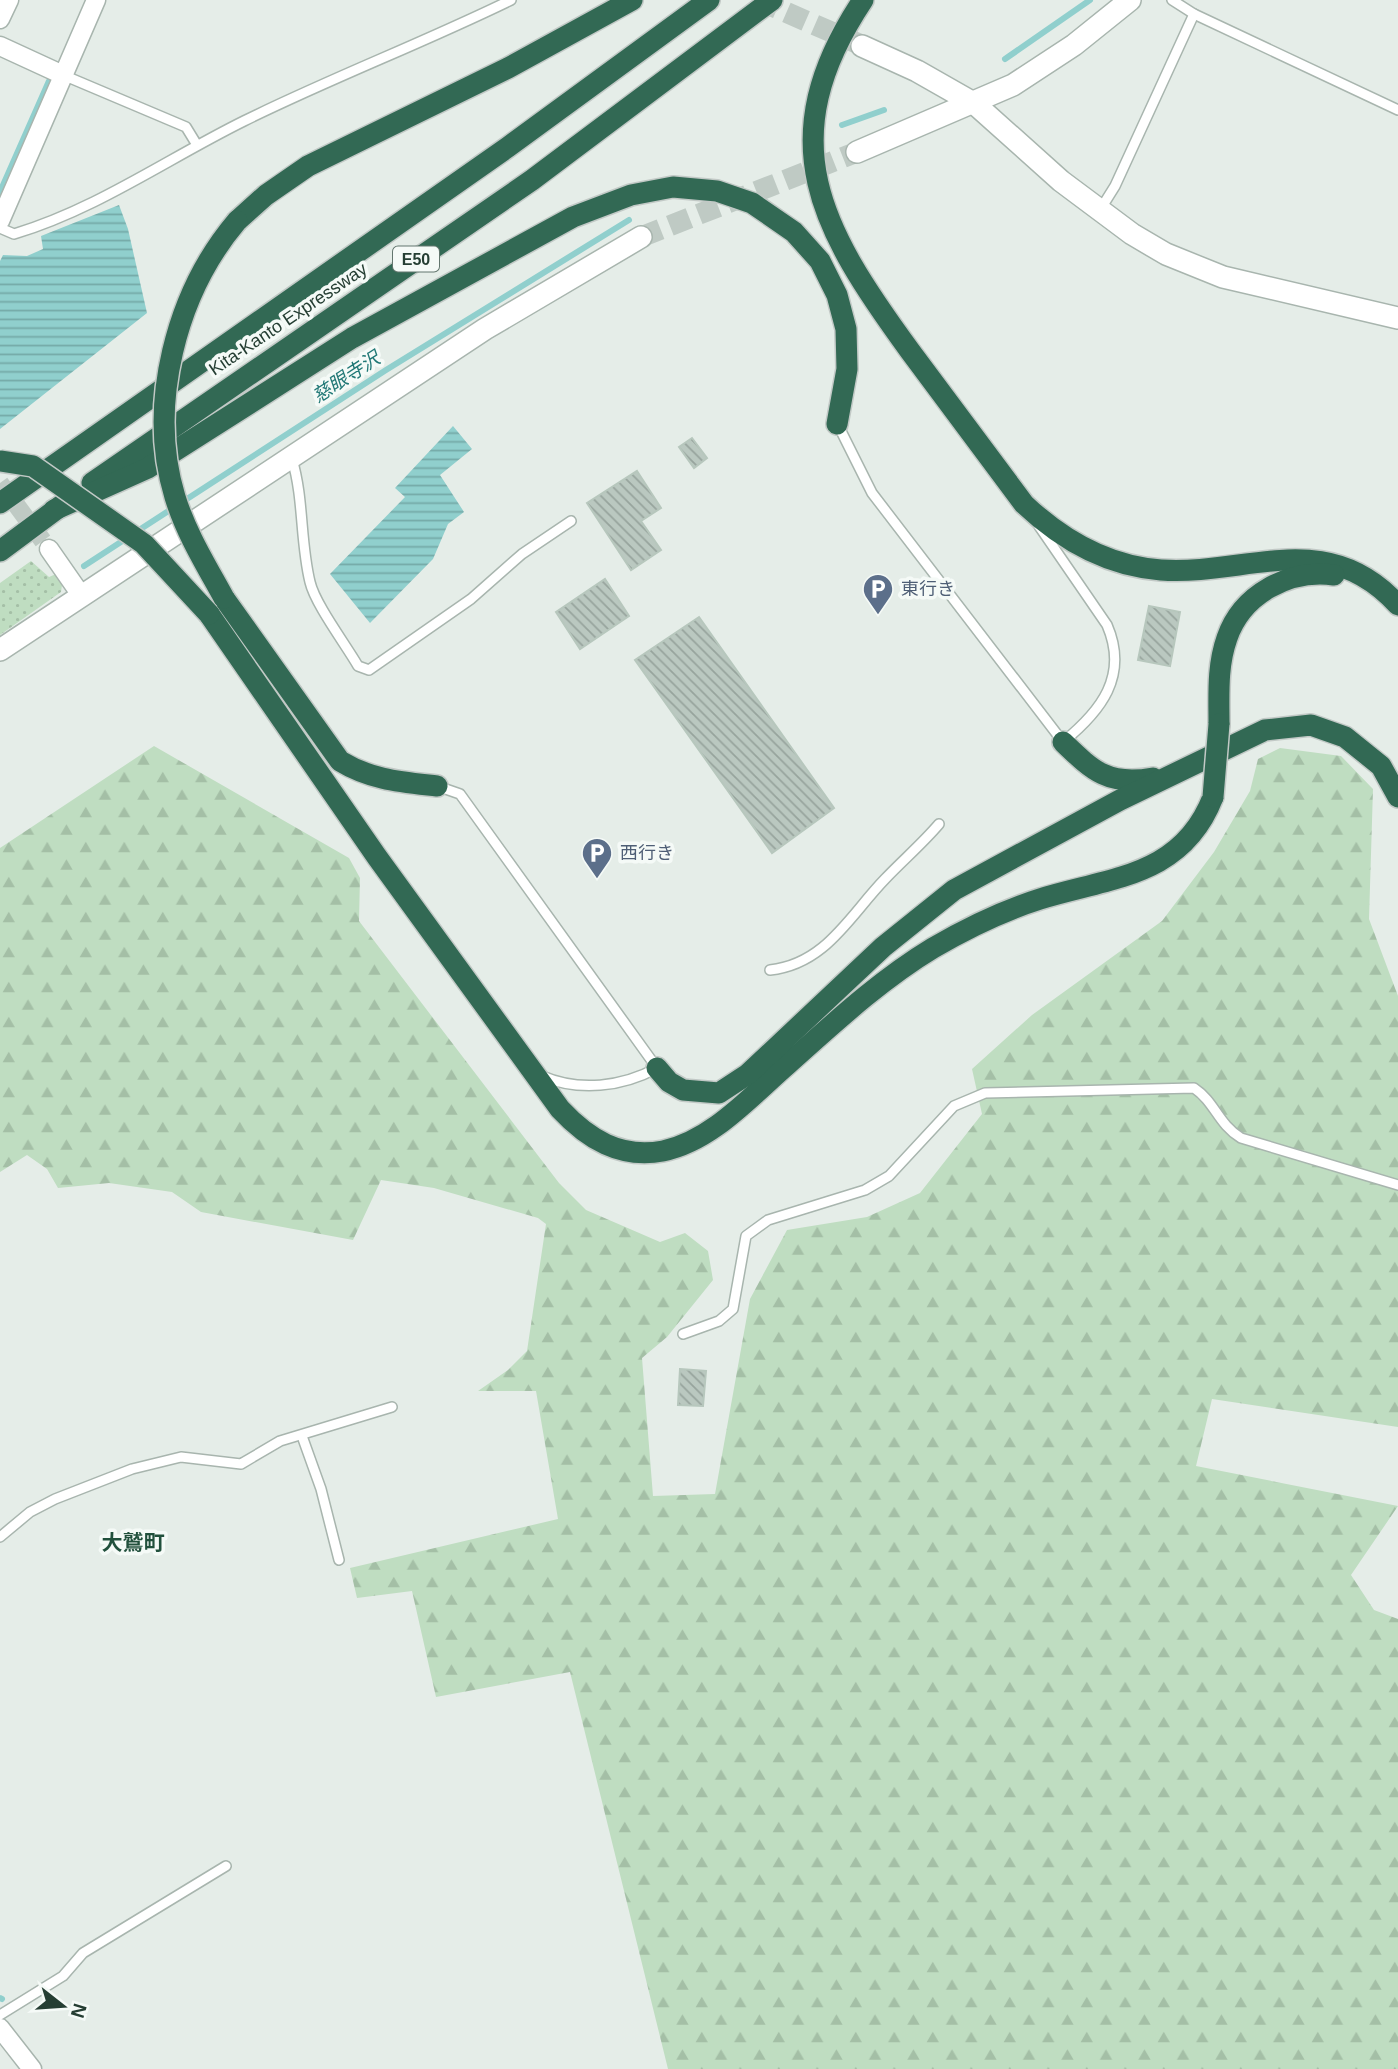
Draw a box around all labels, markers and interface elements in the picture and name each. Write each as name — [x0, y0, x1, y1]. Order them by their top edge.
road number: E50 — [393, 246, 439, 272]
street label: Kita-Kanto Expressway — [205, 259, 371, 379]
water label: 慈眼寺沢 — [308, 346, 386, 407]
parking icon: 東行き — [861, 572, 895, 616]
place label: 東行き — [901, 579, 955, 599]
parking icon: 西行き — [580, 836, 614, 880]
place label: 西行き — [620, 843, 674, 863]
district label: 大鷲町 — [102, 1531, 165, 1554]
north arrow — [28, 1971, 98, 2041]
text: N — [67, 2001, 91, 2020]

